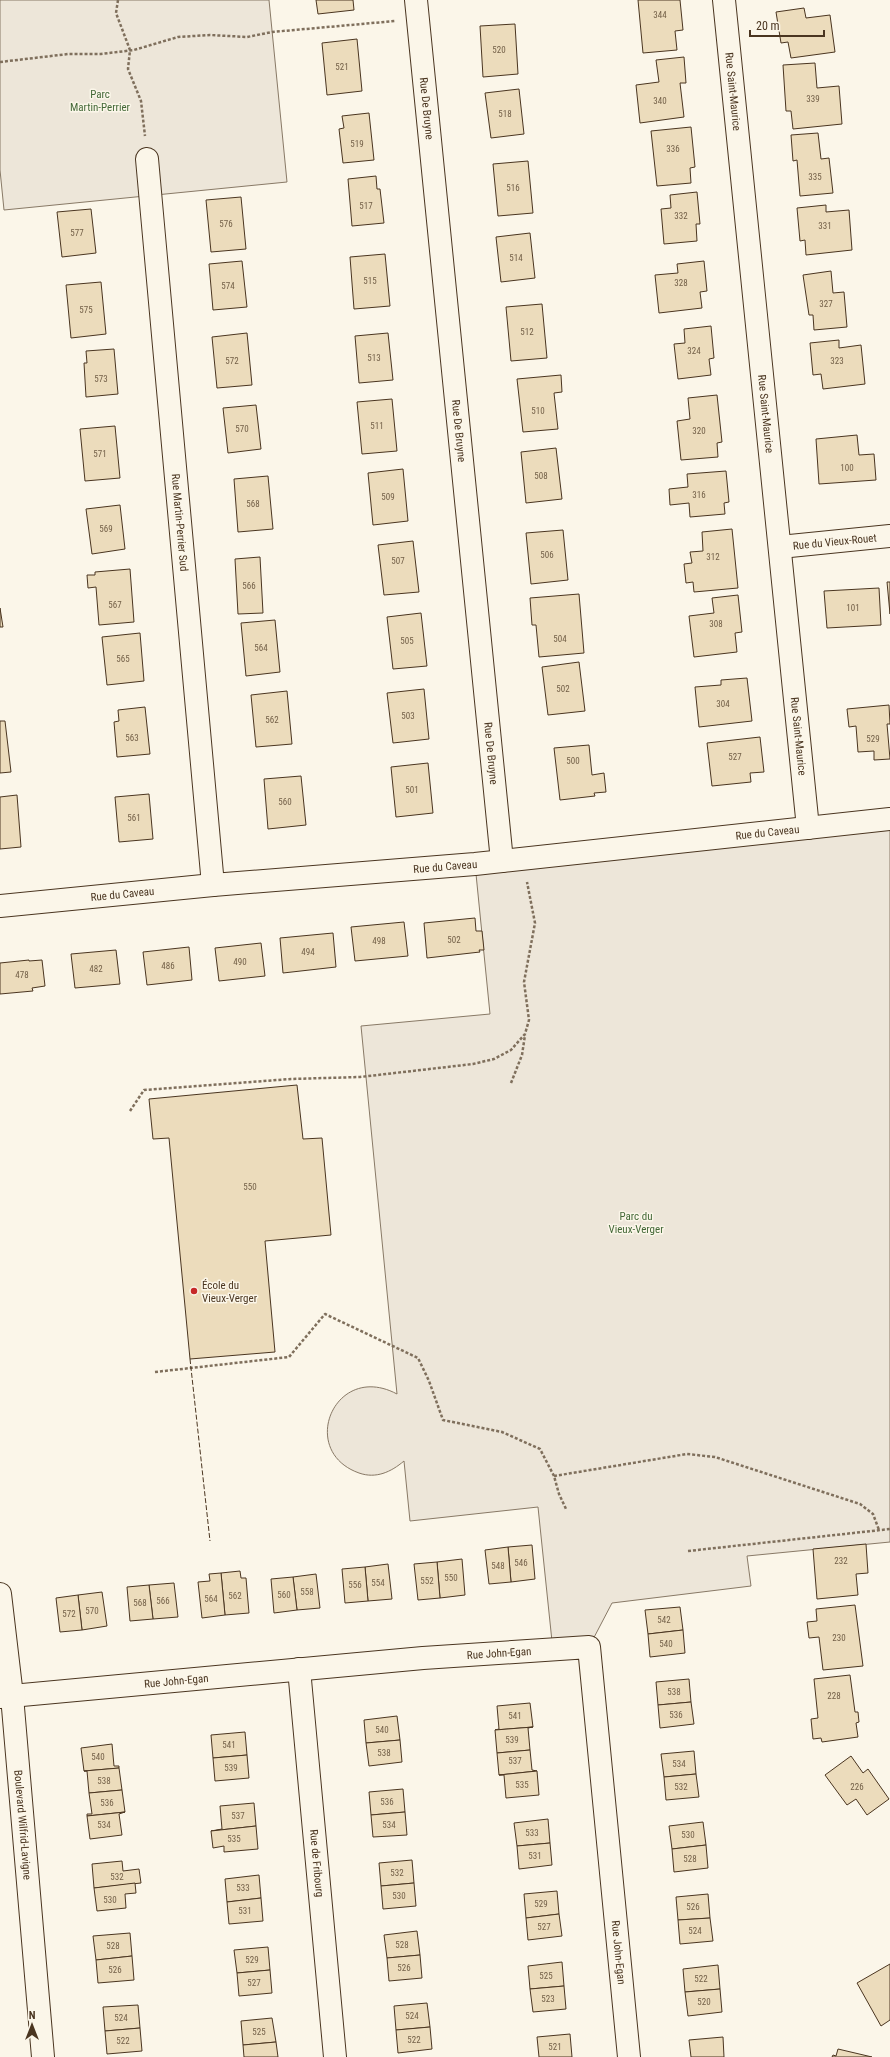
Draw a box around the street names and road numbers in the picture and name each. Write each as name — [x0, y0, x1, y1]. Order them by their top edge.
street label: Rue Saint-Maurice — [723, 52, 744, 131]
street label: Rue De Bruyne — [417, 77, 436, 140]
street label: Rue Saint-Maurice — [756, 374, 776, 454]
street label: Rue De Bruyne — [449, 399, 469, 463]
street label: Rue Martin-Perrier Sud — [169, 473, 191, 572]
street label: Rue du Vieux-Rouet — [792, 531, 877, 552]
street label: Rue Saint-Maurice — [788, 696, 809, 776]
street label: Rue De Bruyne — [482, 721, 501, 785]
street label: Rue du Caveau — [735, 822, 800, 842]
street label: Rue du Caveau — [413, 857, 478, 875]
street label: Rue du Caveau — [90, 884, 155, 904]
street label: Rue John-Egan — [466, 1644, 532, 1662]
street label: Rue John-Egan — [144, 1671, 209, 1690]
street label: Boulevard Wilfrid-Lavigne — [12, 1769, 34, 1880]
street label: Rue de Fribourg — [307, 1829, 327, 1898]
street label: Rue John-Egan — [609, 1920, 628, 1985]

